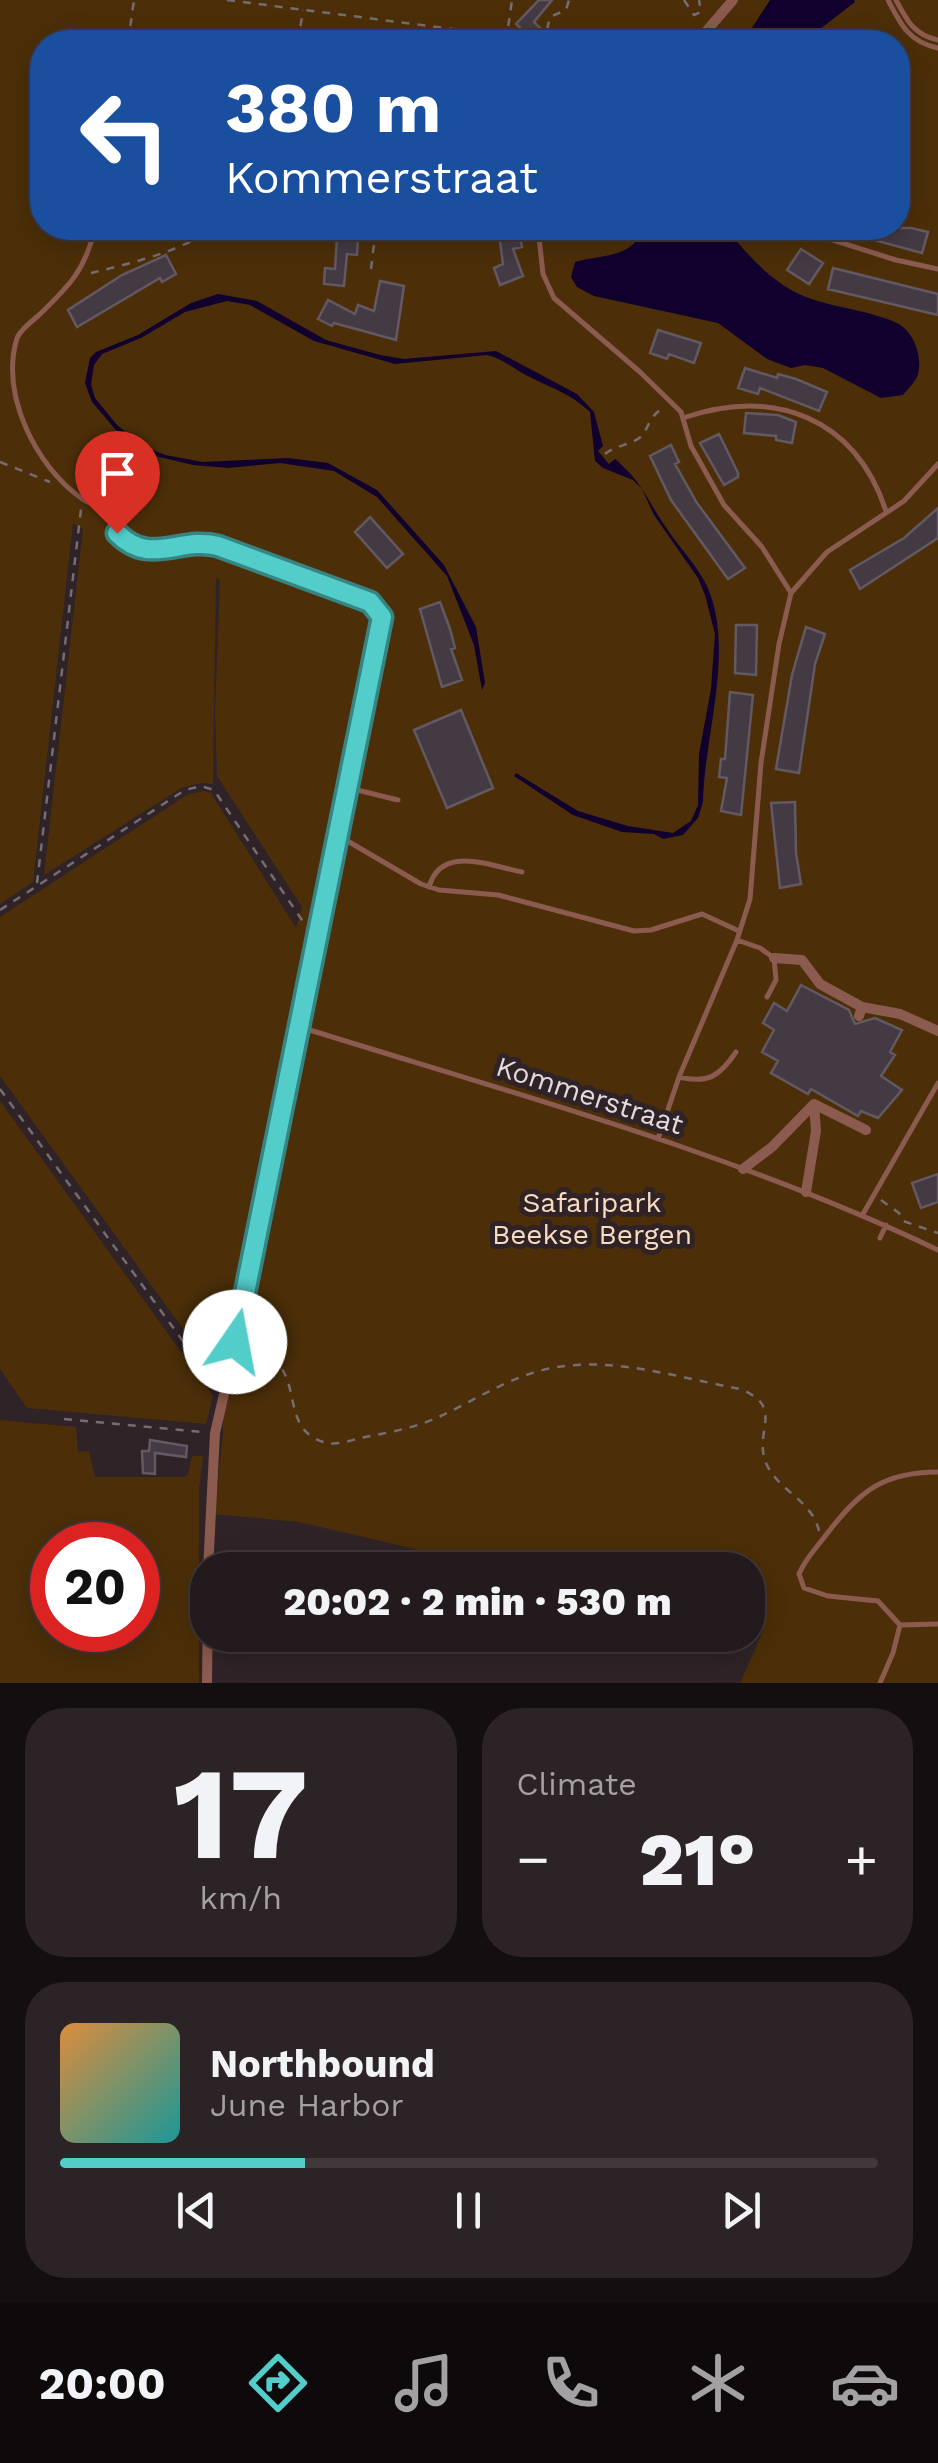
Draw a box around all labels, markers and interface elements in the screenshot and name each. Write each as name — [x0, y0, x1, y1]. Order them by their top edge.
text: 380 m — [225, 67, 441, 149]
icon: left — [60, 70, 190, 200]
text: Kommerstraat — [225, 151, 538, 204]
pin — [75, 431, 160, 534]
icon: arrive — [90, 446, 145, 501]
street label: Kommerstraat — [492, 1050, 688, 1141]
park label: Safaripark Beekse Bergen — [492, 1186, 692, 1251]
position arrow — [183, 1290, 287, 1394]
speed limit sign: 20 — [30, 1522, 160, 1652]
text: 20:02 · 2 min · 530 m — [283, 1580, 672, 1624]
text: 17 — [173, 1737, 308, 1890]
text: Climate — [517, 1765, 637, 1803]
text: 21° — [639, 1815, 756, 1903]
text: − — [517, 1827, 550, 1891]
text: + — [845, 1827, 878, 1891]
text: km/h — [200, 1879, 282, 1917]
text: Northbound — [210, 2042, 435, 2086]
text: June Harbor — [210, 2086, 404, 2124]
icon: previous — [169, 2183, 224, 2238]
icon: pause — [441, 2183, 496, 2238]
icon: next — [714, 2183, 769, 2238]
icon: directions — [243, 2348, 313, 2418]
icon: music — [389, 2348, 459, 2418]
icon: phone — [536, 2348, 606, 2418]
icon: climate — [683, 2348, 753, 2418]
icon: car — [830, 2348, 900, 2418]
text: 20:00 — [38, 2357, 166, 2410]

